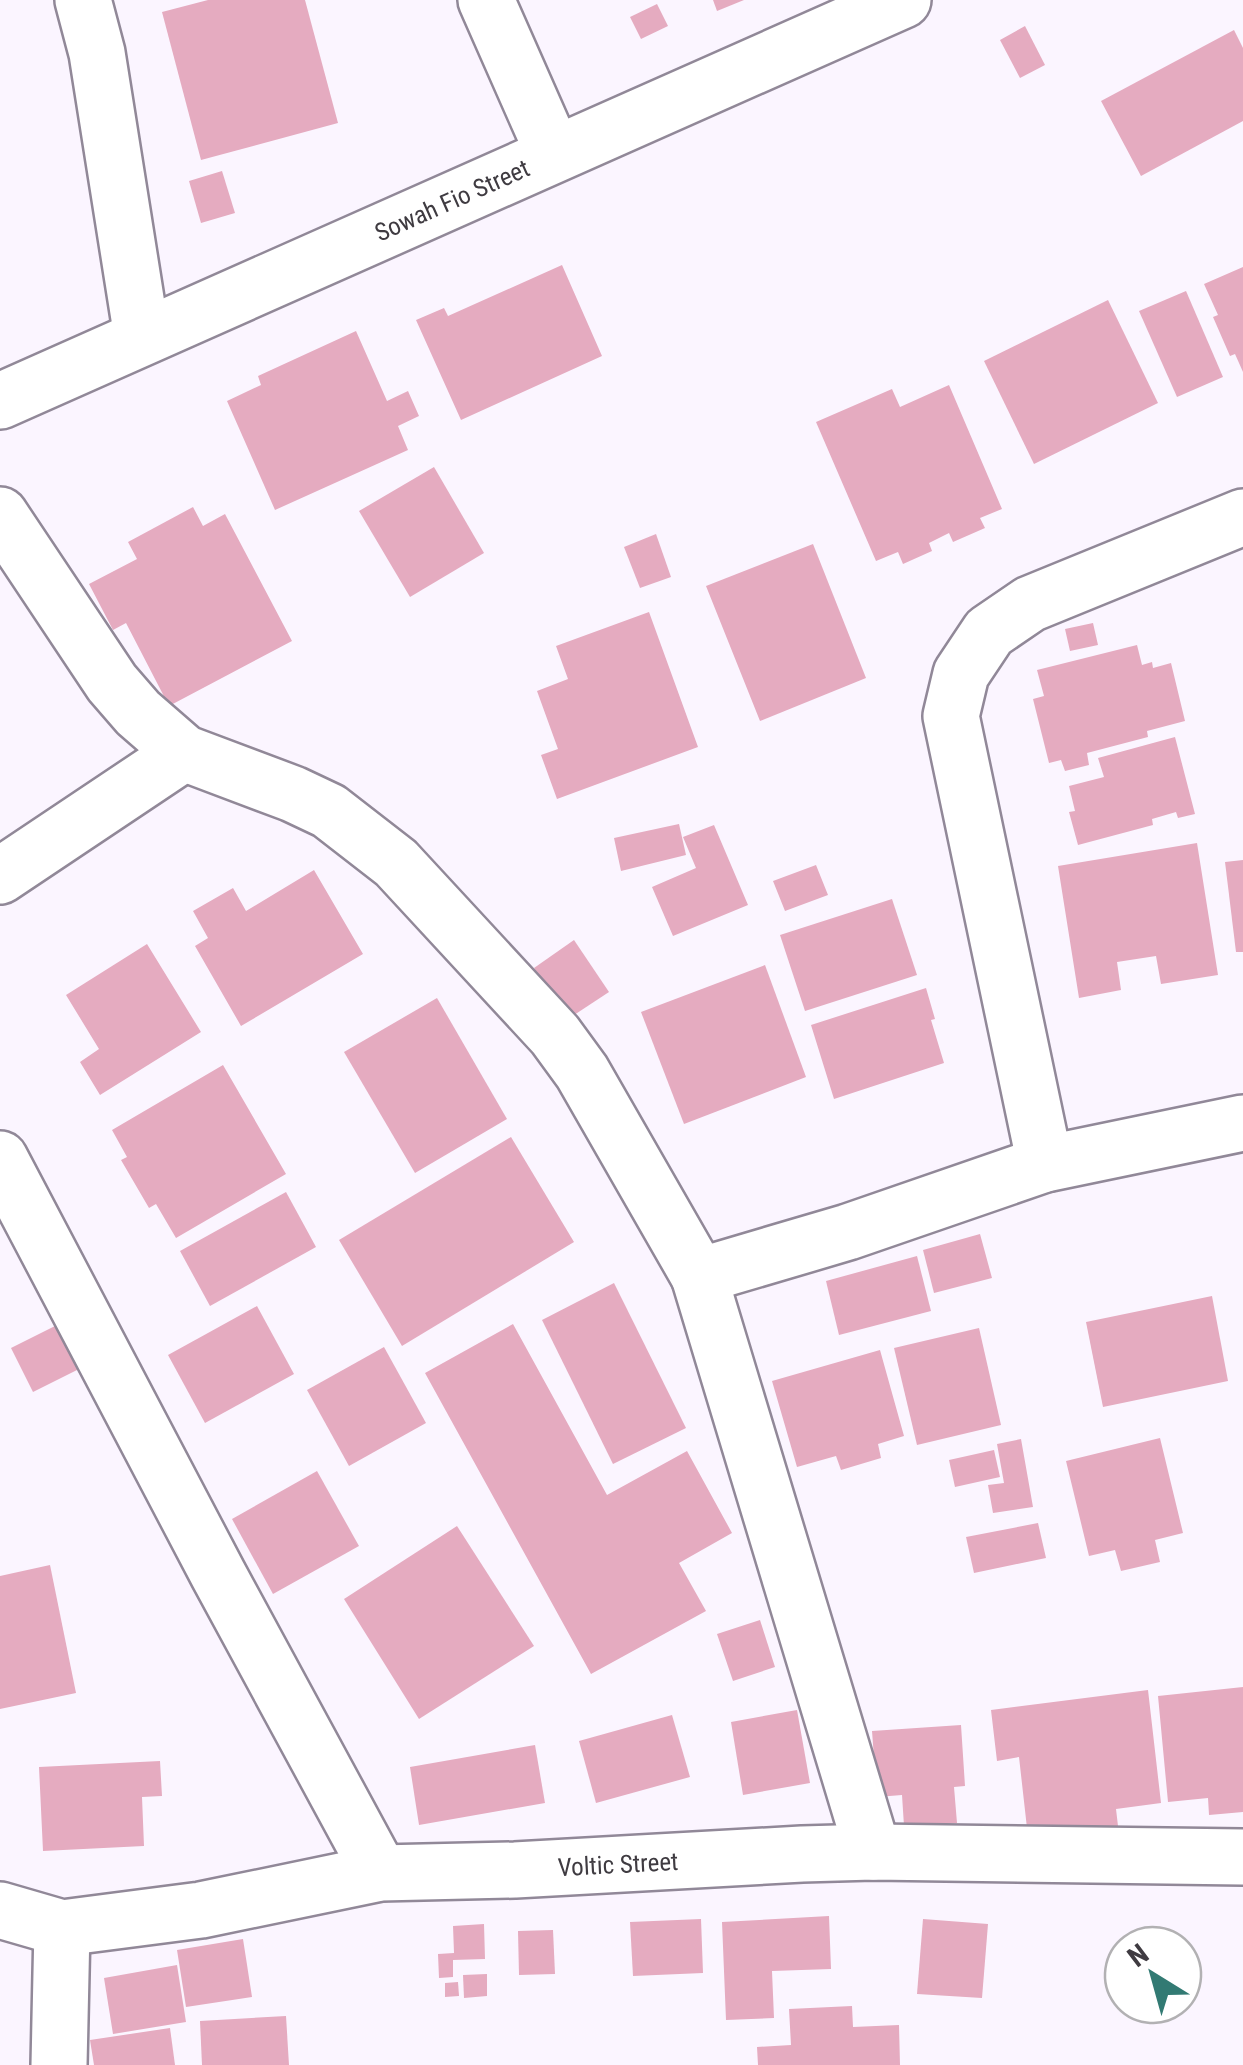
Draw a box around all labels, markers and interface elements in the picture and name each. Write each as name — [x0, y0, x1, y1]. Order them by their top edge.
street label: Sowah Fio Street — [370, 153, 534, 248]
street label: Voltic Street — [557, 1847, 679, 1882]
north arrow — [1103, 1925, 1203, 2025]
text: N — [1121, 1937, 1155, 1974]

